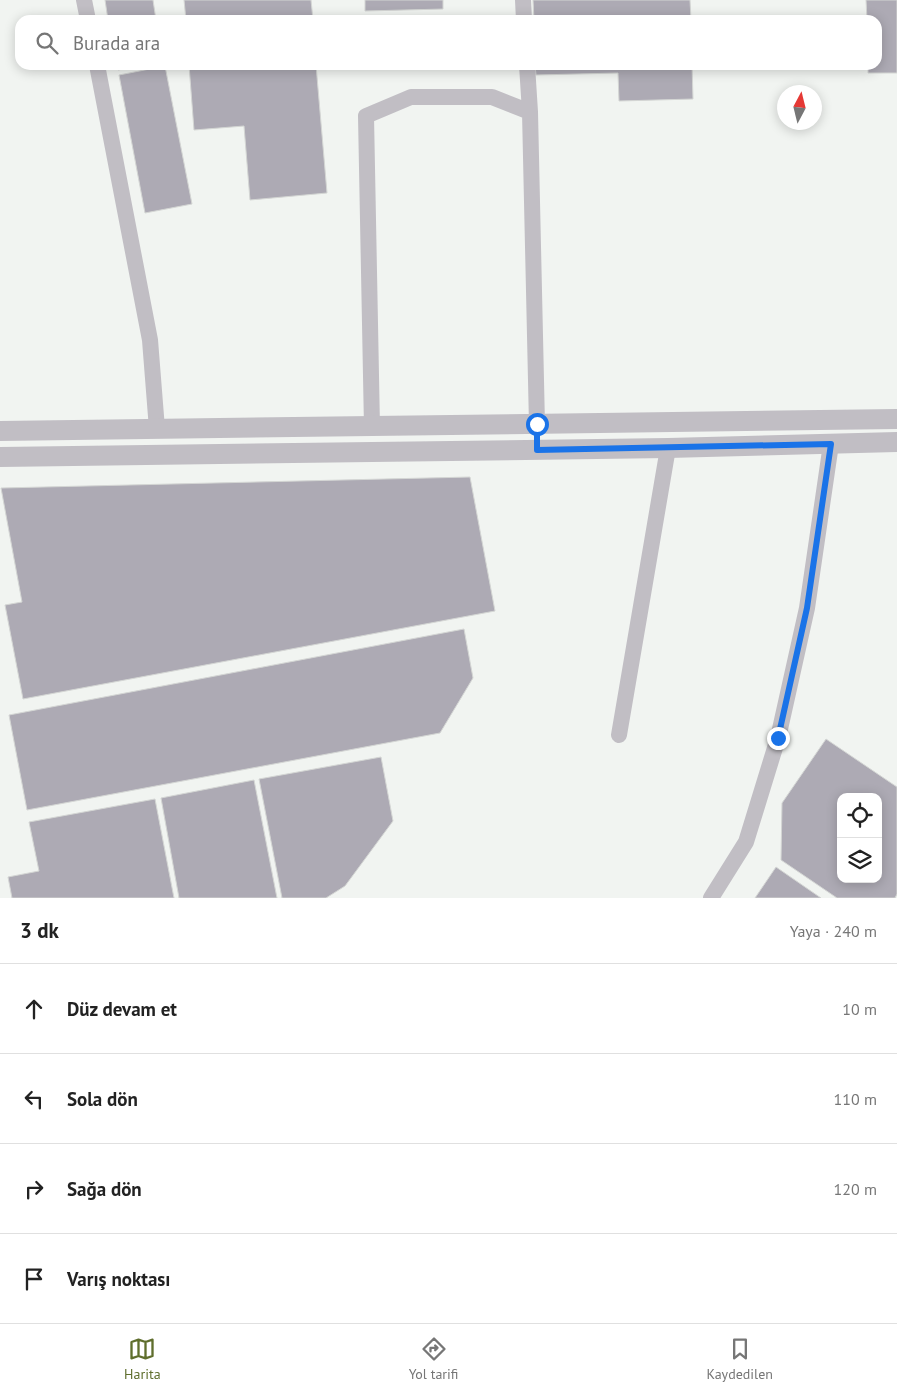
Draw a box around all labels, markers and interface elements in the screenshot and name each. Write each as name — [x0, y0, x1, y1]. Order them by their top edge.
search box — [15, 15, 882, 70]
icon: search — [33, 29, 61, 57]
text: Burada ara — [73, 31, 160, 55]
north arrow — [777, 85, 822, 130]
route start — [526, 413, 549, 436]
route end — [767, 727, 790, 750]
map controls — [837, 793, 882, 883]
button: locate — [837, 793, 882, 838]
button: layers — [837, 838, 882, 883]
text: 3 dk — [20, 917, 59, 944]
text: Yaya · 240 m — [790, 921, 877, 941]
icon: ahead — [20, 995, 48, 1023]
text: Düz devam et — [67, 997, 177, 1021]
text: 10 m — [842, 999, 877, 1019]
icon: left — [20, 1085, 48, 1113]
text: Sola dön — [67, 1087, 138, 1111]
text: 110 m — [834, 1089, 877, 1109]
icon: right — [20, 1175, 48, 1203]
text: Sağa dön — [67, 1177, 142, 1201]
text: 120 m — [834, 1179, 877, 1199]
icon: arrive — [20, 1265, 48, 1293]
text: Varış noktası — [67, 1267, 170, 1291]
tab: Harita — [124, 1335, 161, 1383]
tab: Yol tarifi — [409, 1335, 458, 1383]
tab: Kaydedilen — [707, 1335, 773, 1383]

